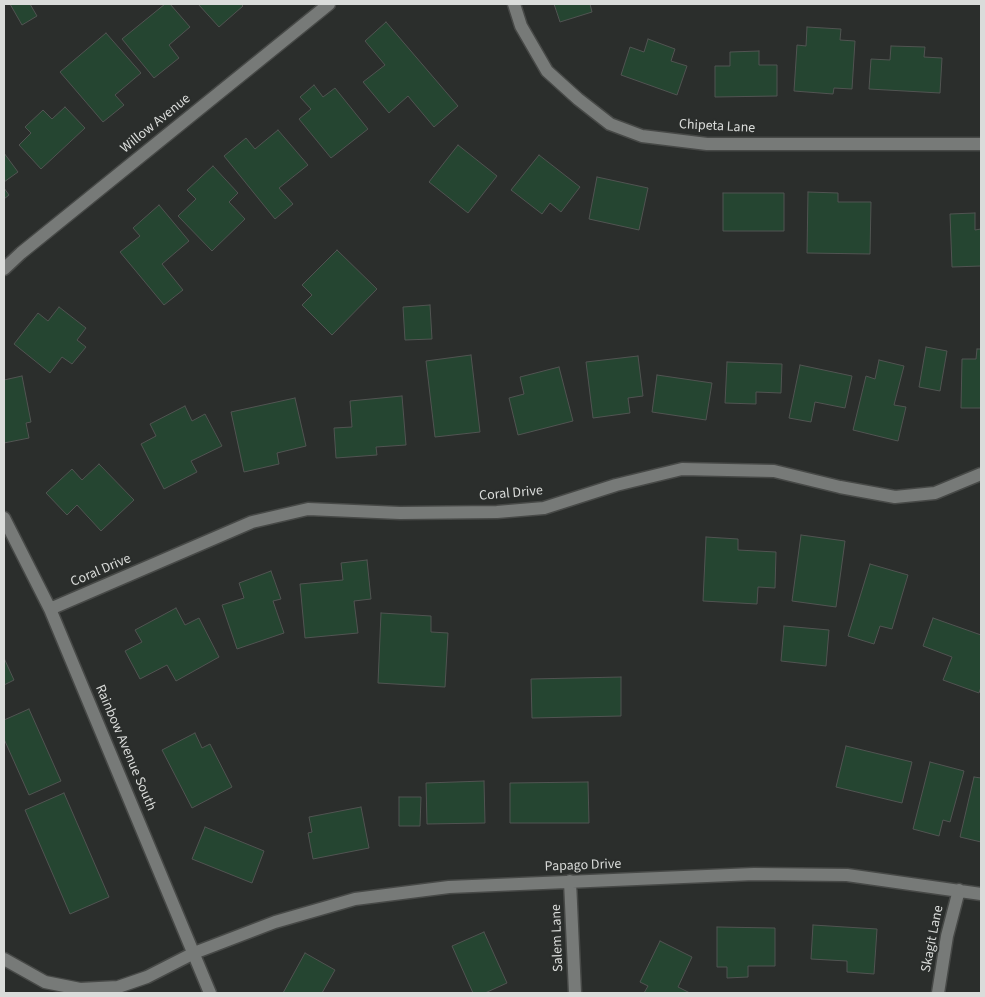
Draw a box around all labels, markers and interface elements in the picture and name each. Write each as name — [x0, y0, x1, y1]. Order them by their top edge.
street label: Willow Avenue — [118, 91, 194, 157]
street label: Chipeta Lane — [678, 117, 756, 137]
street label: Coral Drive — [478, 483, 544, 505]
street label: Coral Drive — [68, 551, 134, 591]
street label: Rainbow Avenue South — [91, 682, 159, 814]
street label: Papago Drive — [544, 856, 622, 876]
street label: Salem Lane — [548, 904, 568, 972]
street label: Skagit Lane — [918, 904, 948, 974]

